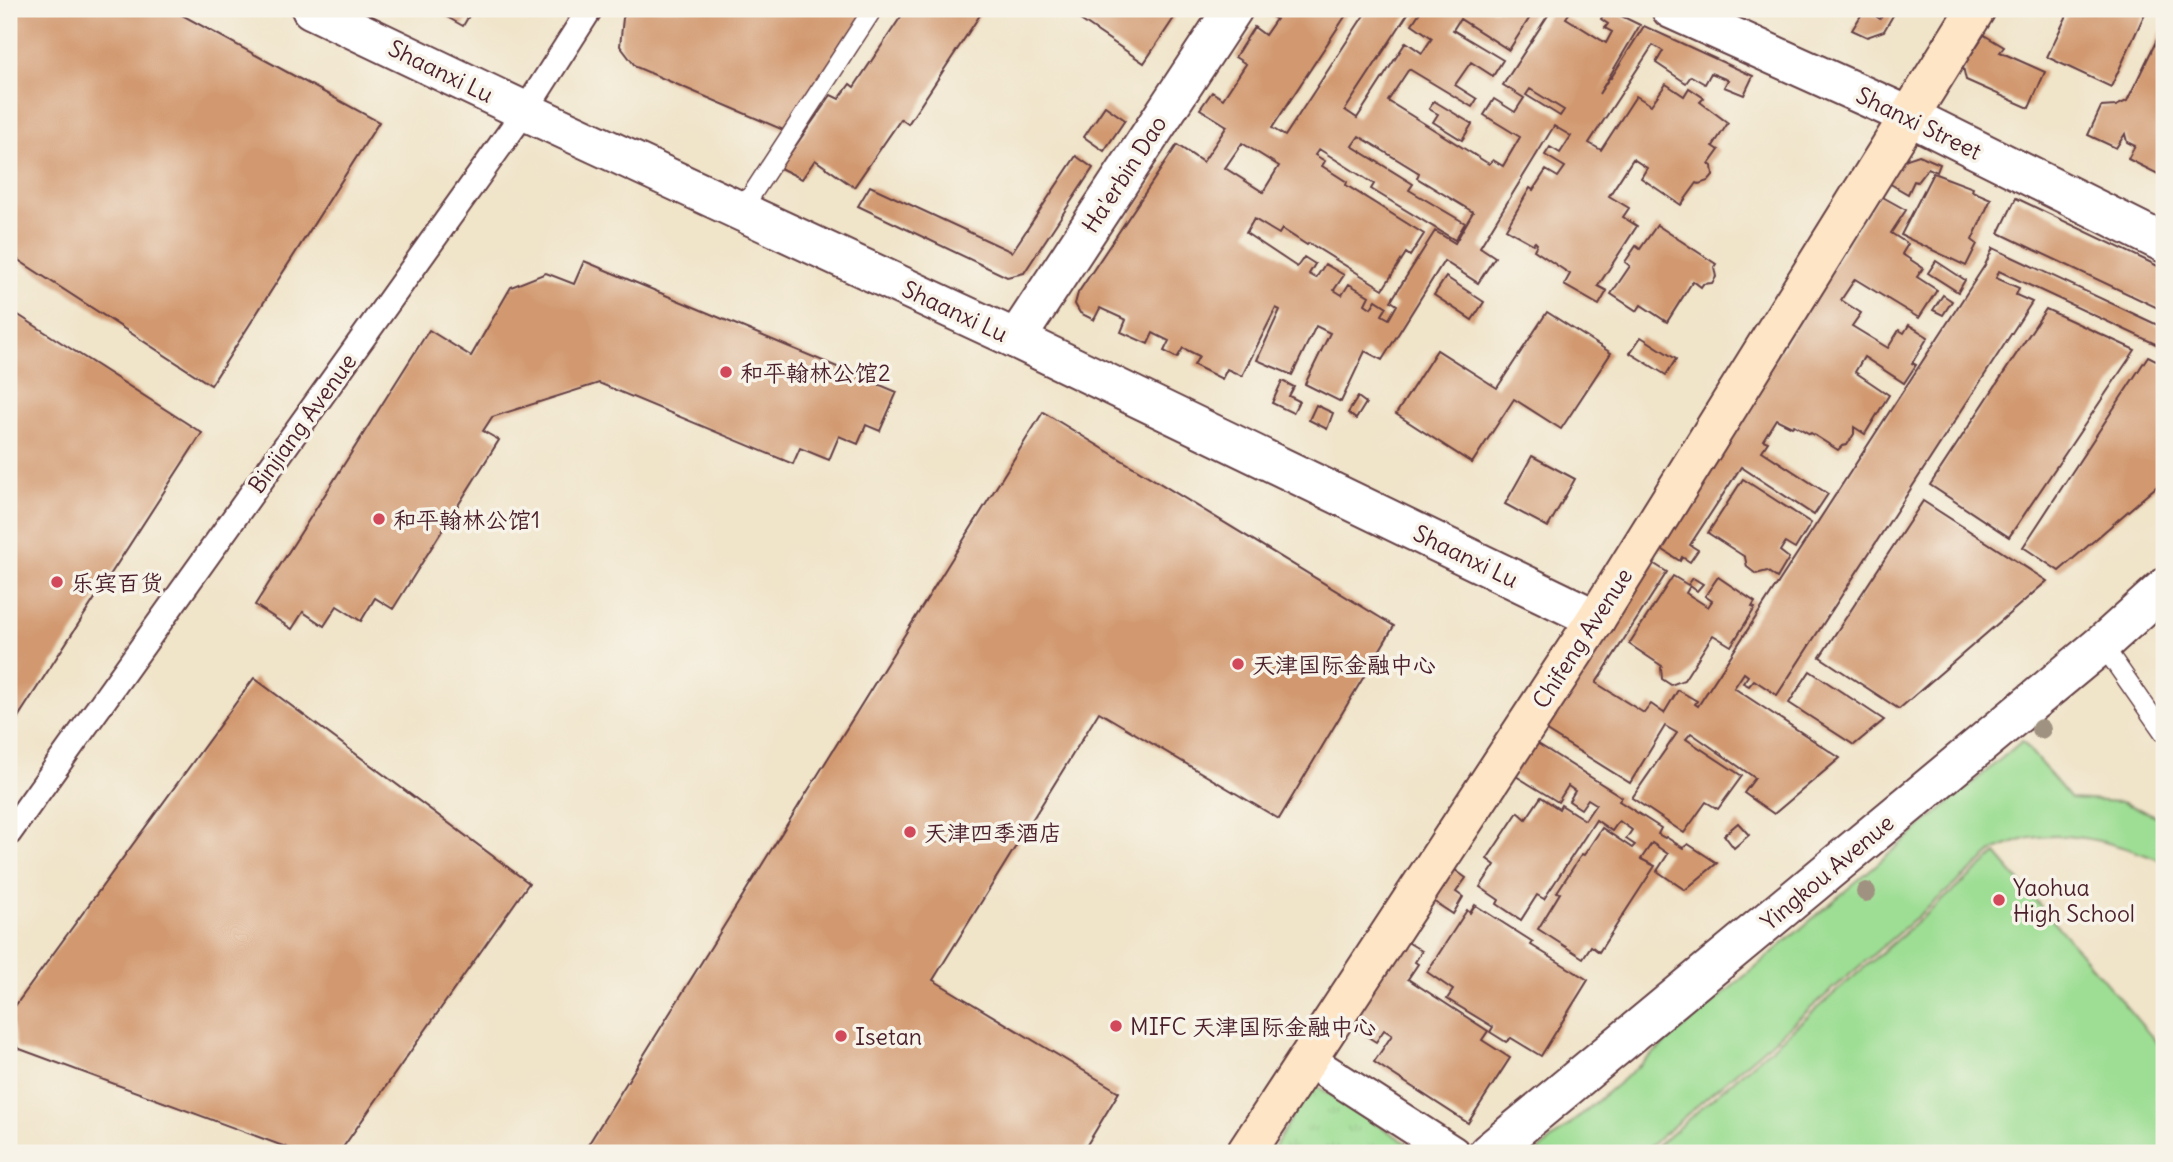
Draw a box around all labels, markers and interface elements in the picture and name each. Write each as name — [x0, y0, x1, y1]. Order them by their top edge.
street label: Shaanxi Lu — [384, 33, 498, 109]
street label: Shanxi Street — [1852, 80, 1987, 166]
street label: Ha'erbin Dao — [1075, 110, 1173, 238]
street label: Shaanxi Lu — [898, 274, 1012, 348]
street label: Binjiang Avenue — [242, 347, 362, 499]
place label: 和平翰林公馆2 — [740, 358, 891, 387]
marker: 和平翰林公馆2 — [718, 364, 734, 380]
place label: 和平翰林公馆1 — [393, 505, 540, 534]
marker: 和平翰林公馆1 — [371, 511, 387, 527]
street label: Shaanxi Lu — [1409, 518, 1523, 594]
street label: Chifeng Avenue — [1526, 562, 1638, 714]
place label: 乐宾百货 — [71, 568, 163, 597]
marker: 乐宾百货 — [49, 574, 65, 590]
place label: 天津国际金融中心 — [1252, 650, 1436, 679]
marker: 天津国际金融中心 — [1230, 656, 1246, 672]
street label: Yingkou Avenue — [1755, 808, 1899, 936]
place label: 天津四季酒店 — [924, 818, 1062, 847]
marker: 天津四季酒店 — [902, 824, 918, 840]
place label: Yaohua High School — [2013, 873, 2135, 928]
marker: Yaohua High School — [1991, 892, 2007, 908]
place label: MIFC 天津国际金融中心 — [1130, 1012, 1376, 1041]
marker: MIFC 天津国际金融中心 — [1108, 1018, 1124, 1034]
place label: Isetan — [855, 1022, 922, 1051]
marker: Isetan — [833, 1028, 849, 1044]

